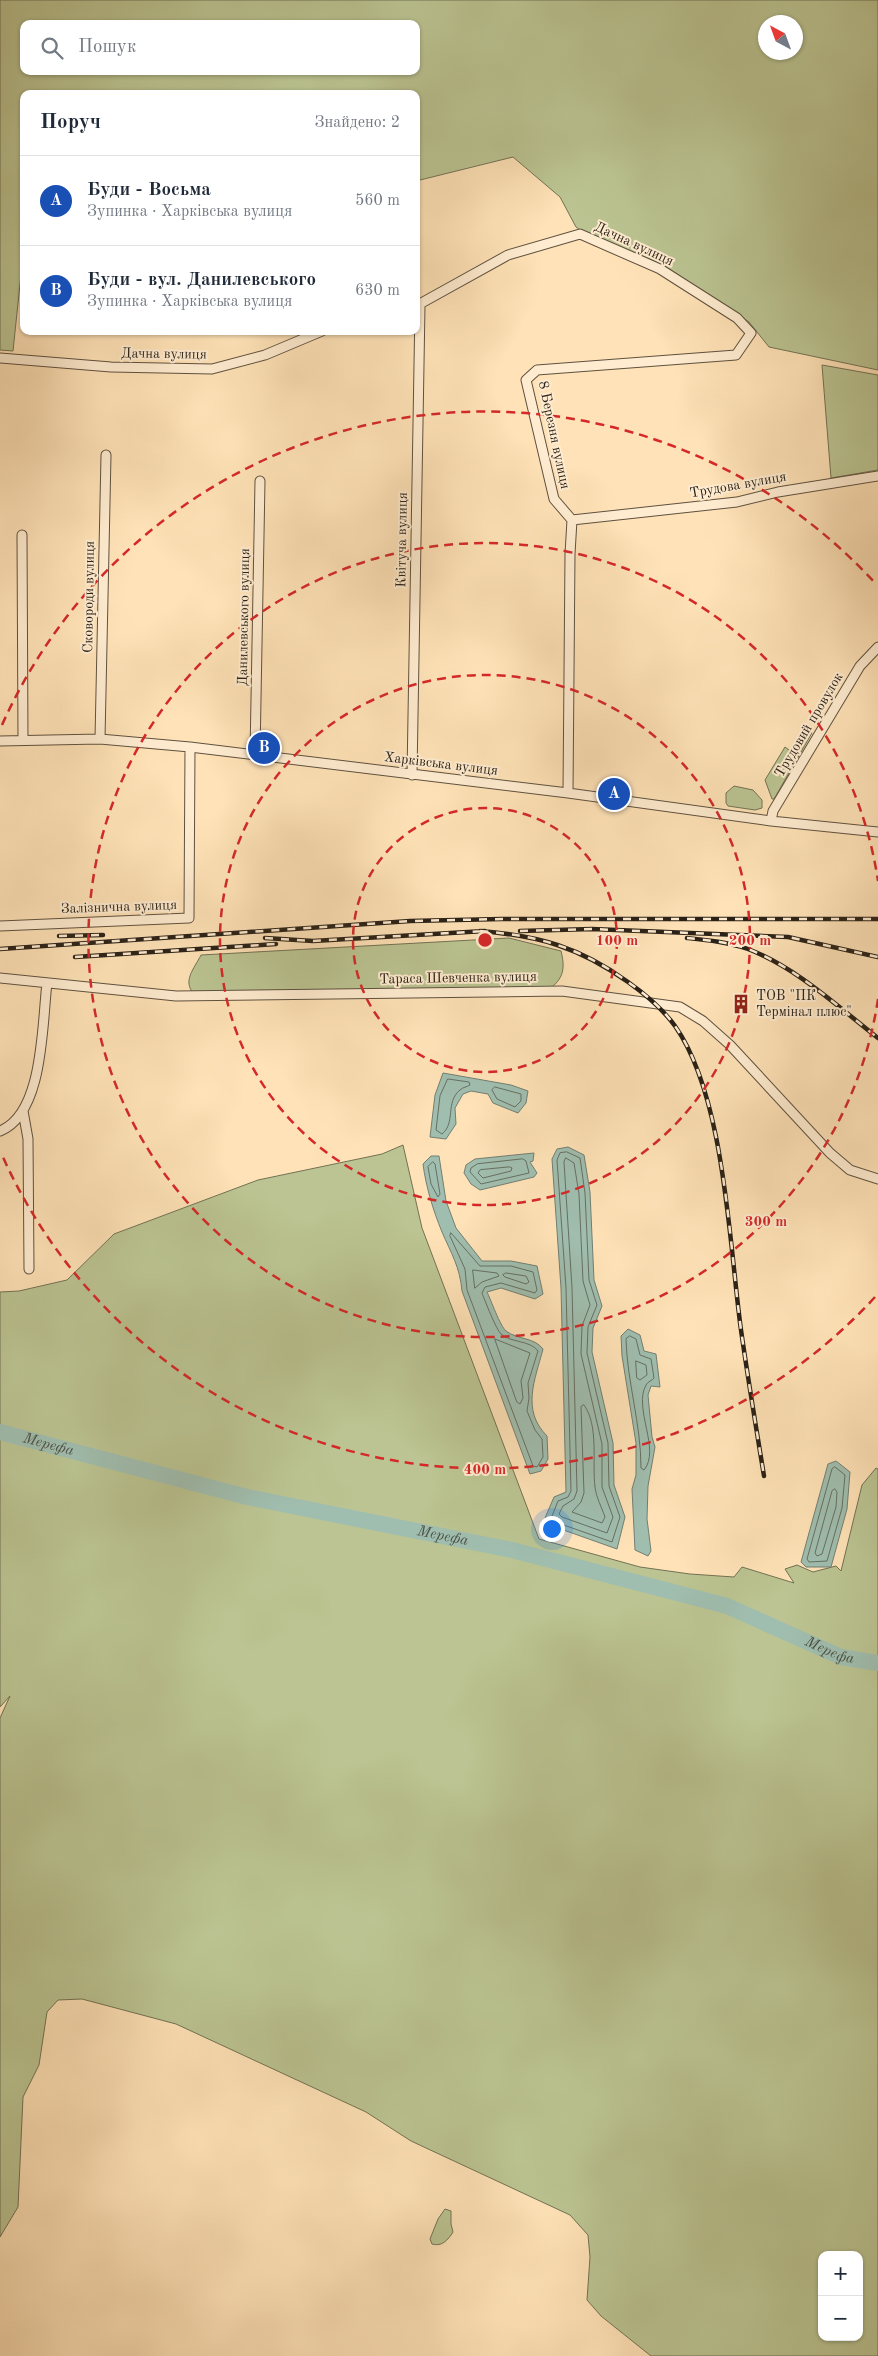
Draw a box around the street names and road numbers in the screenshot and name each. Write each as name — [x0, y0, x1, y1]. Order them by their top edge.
street label: Дачна вулиця — [592, 220, 676, 268]
street label: Дачна вулиця — [121, 346, 207, 362]
street label: 8 Березня вулиця — [536, 380, 572, 490]
street label: Трудова вулиця — [689, 470, 787, 500]
street label: Квітуча вулиця — [394, 492, 410, 588]
street label: Сковороди вулиця — [81, 541, 97, 653]
street label: Данилевського вулиця — [236, 548, 252, 686]
street label: Трудовий провулок — [772, 670, 846, 780]
street label: Харківська вулиця — [383, 750, 499, 778]
street label: Залізнична вулиця — [61, 898, 177, 916]
street label: Тараса Шевченка вулиця — [379, 970, 537, 986]

